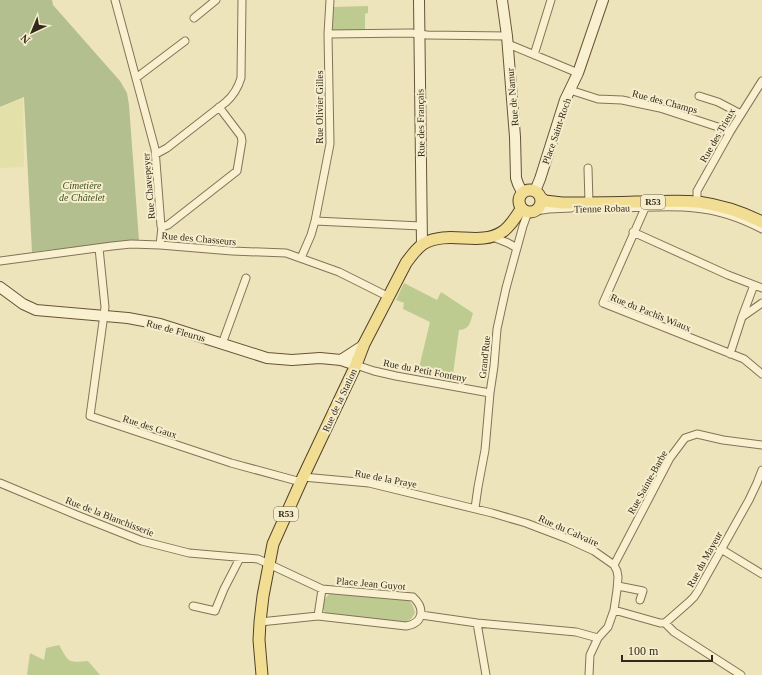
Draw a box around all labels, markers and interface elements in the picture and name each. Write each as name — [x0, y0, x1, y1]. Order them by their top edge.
north arrow — [12, 12, 52, 52]
text: N — [18, 32, 32, 46]
street label: Rue de Namur — [504, 67, 521, 126]
street label: Rue Olivier Gilles — [314, 70, 325, 144]
street label: Rue des Champs — [631, 87, 699, 116]
street label: Rue des Français — [414, 89, 427, 157]
street label: Place Saint-Roch — [540, 97, 573, 166]
street label: Rue des Trieux — [698, 106, 737, 164]
street label: Rue Chavepeyer — [140, 152, 157, 219]
park label: Cimetière de Châtelet — [59, 180, 105, 203]
road number: R53 — [641, 195, 665, 209]
street label: Tienne Robau — [574, 203, 630, 214]
street label: Rue des Chasseurs — [161, 230, 237, 247]
street label: Rue du Pachîs Wiaux — [609, 291, 693, 334]
street label: Rue de Fleurus — [145, 317, 207, 344]
street label: Grand'Rue — [477, 335, 492, 379]
street label: Rue du Petit Fonteny — [382, 357, 468, 384]
street label: Rue de la Station — [320, 367, 359, 434]
street label: Rue des Gaux — [121, 413, 178, 440]
street label: Rue Sainte-Barbe — [625, 448, 670, 516]
street label: Rue de la Praye — [354, 467, 418, 490]
street label: Rue de la Blanchisserie — [64, 494, 156, 539]
road number: R53 — [274, 507, 298, 521]
street label: Rue du Calvaire — [537, 512, 601, 549]
street label: Rue du Mayeur — [685, 529, 725, 589]
street label: Place Jean Guyot — [336, 575, 406, 592]
scale bar — [622, 637, 712, 663]
text: 100 m — [628, 644, 659, 658]

